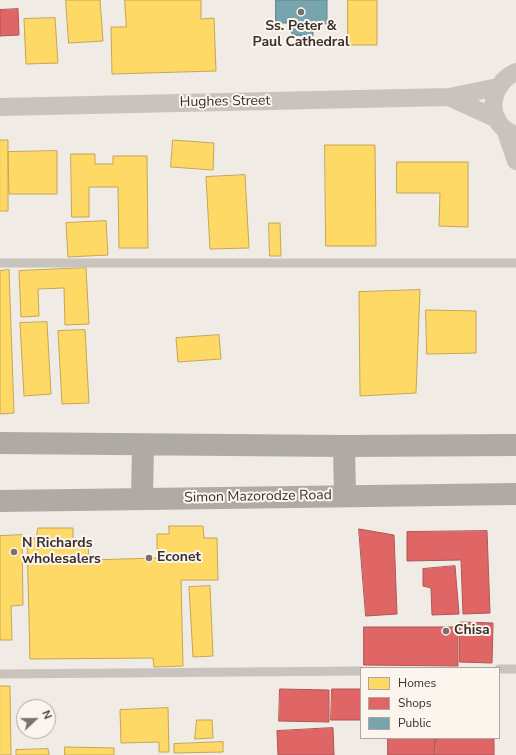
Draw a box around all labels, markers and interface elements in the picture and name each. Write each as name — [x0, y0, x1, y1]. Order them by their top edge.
marker: Ss. Peter & Paul Cathedral — [296, 7, 306, 17]
place label: Ss. Peter & Paul Cathedral — [253, 19, 349, 52]
street label: Hughes Street — [180, 93, 270, 111]
street label: Simon Mazorodze Road — [184, 487, 332, 507]
place label: N Richards wholesalers — [22, 536, 101, 568]
marker: N Richards wholesalers — [9, 547, 19, 557]
place label: Econet — [157, 550, 201, 566]
marker: Econet — [144, 553, 154, 563]
place label: Chisa — [454, 623, 490, 639]
marker: Chisa — [441, 626, 451, 636]
legend — [360, 667, 500, 739]
text: Homes — [398, 675, 436, 691]
text: Shops — [398, 695, 432, 711]
north arrow — [16, 699, 56, 739]
text: N — [38, 708, 55, 721]
text: Public — [398, 715, 431, 731]

